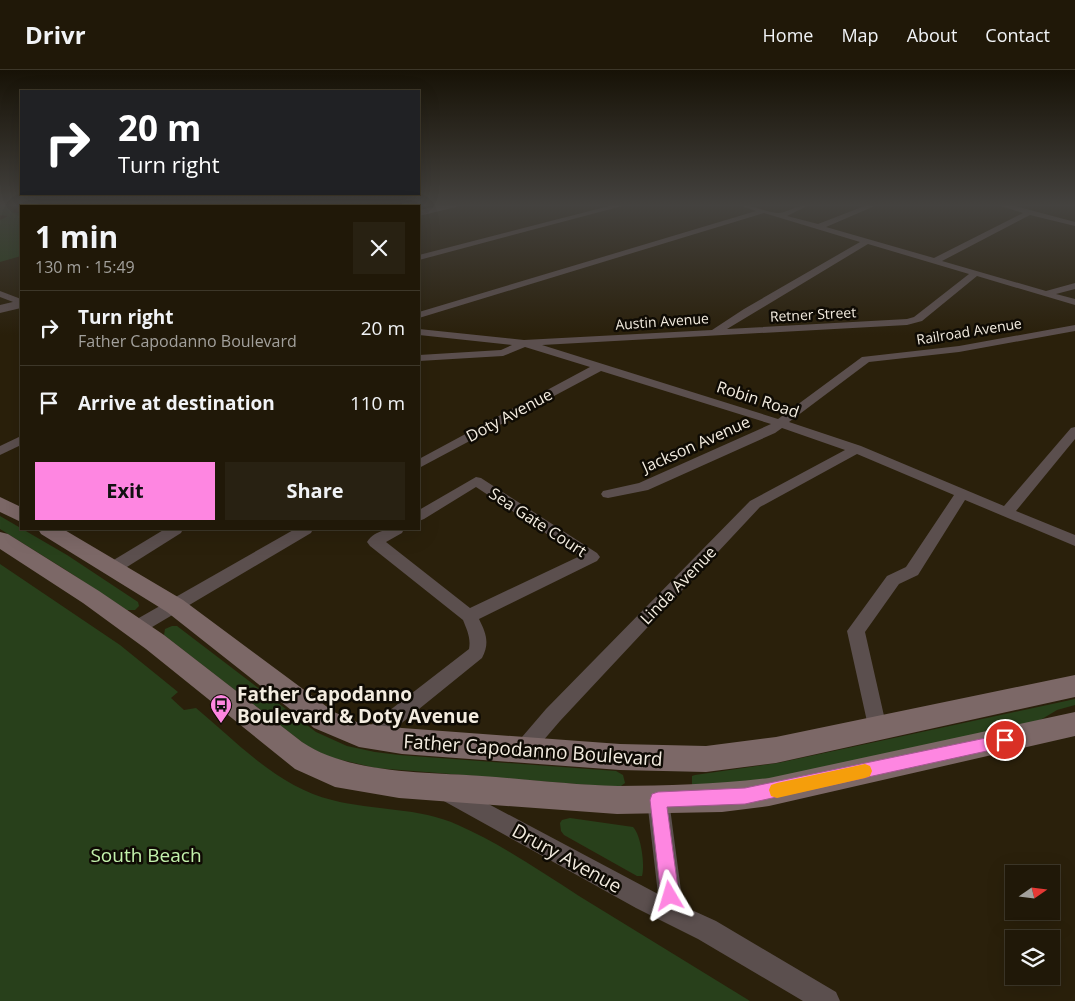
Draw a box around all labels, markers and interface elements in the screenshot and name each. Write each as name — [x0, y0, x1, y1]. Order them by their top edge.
text: Drivr — [25, 18, 86, 51]
text: Home — [763, 23, 813, 47]
text: Map — [841, 23, 879, 47]
text: About — [907, 23, 957, 47]
text: Contact — [985, 23, 1050, 47]
text: 20 m — [118, 104, 201, 151]
icon: right — [35, 110, 100, 175]
text: Turn right — [118, 149, 220, 179]
text: 1 min — [35, 216, 118, 257]
button: close — [353, 222, 405, 274]
text: 130 m · 15:49 — [35, 256, 135, 278]
street label: Retner Street — [769, 302, 857, 326]
text: Turn right — [78, 304, 173, 330]
street label: Austin Avenue — [615, 308, 709, 334]
street label: Railroad Avenue — [915, 313, 1023, 349]
icon: right — [35, 314, 63, 342]
text: 20 m — [361, 315, 405, 341]
text: Father Capodanno Boulevard — [78, 330, 297, 352]
street label: Robin Road — [714, 375, 802, 423]
street label: Doty Avenue — [462, 383, 556, 447]
icon: arrive — [35, 389, 63, 417]
text: Arrive at destination — [78, 390, 275, 416]
text: 110 m — [350, 390, 405, 416]
street label: Jackson Avenue — [637, 410, 754, 478]
button: Exit — [35, 462, 215, 520]
button: Share — [225, 462, 405, 520]
street label: Sea Gate Court — [485, 482, 591, 562]
street label: Linda Avenue — [635, 541, 721, 629]
place label: Father Capodanno Boulevard & Doty Avenue — [237, 681, 479, 729]
bus stop icon: Father Capodanno Boulevard & Doty Avenue — [209, 693, 233, 724]
pin — [984, 719, 1026, 761]
icon: arrive — [991, 726, 1019, 754]
street label: Father Capodanno Boulevard — [402, 728, 664, 772]
street label: Drury Avenue — [508, 817, 626, 899]
park label: South Beach — [90, 842, 202, 868]
north arrow — [1005, 865, 1060, 920]
map controls — [1005, 865, 1060, 985]
position arrow — [643, 869, 695, 921]
button: layers — [1005, 930, 1060, 985]

